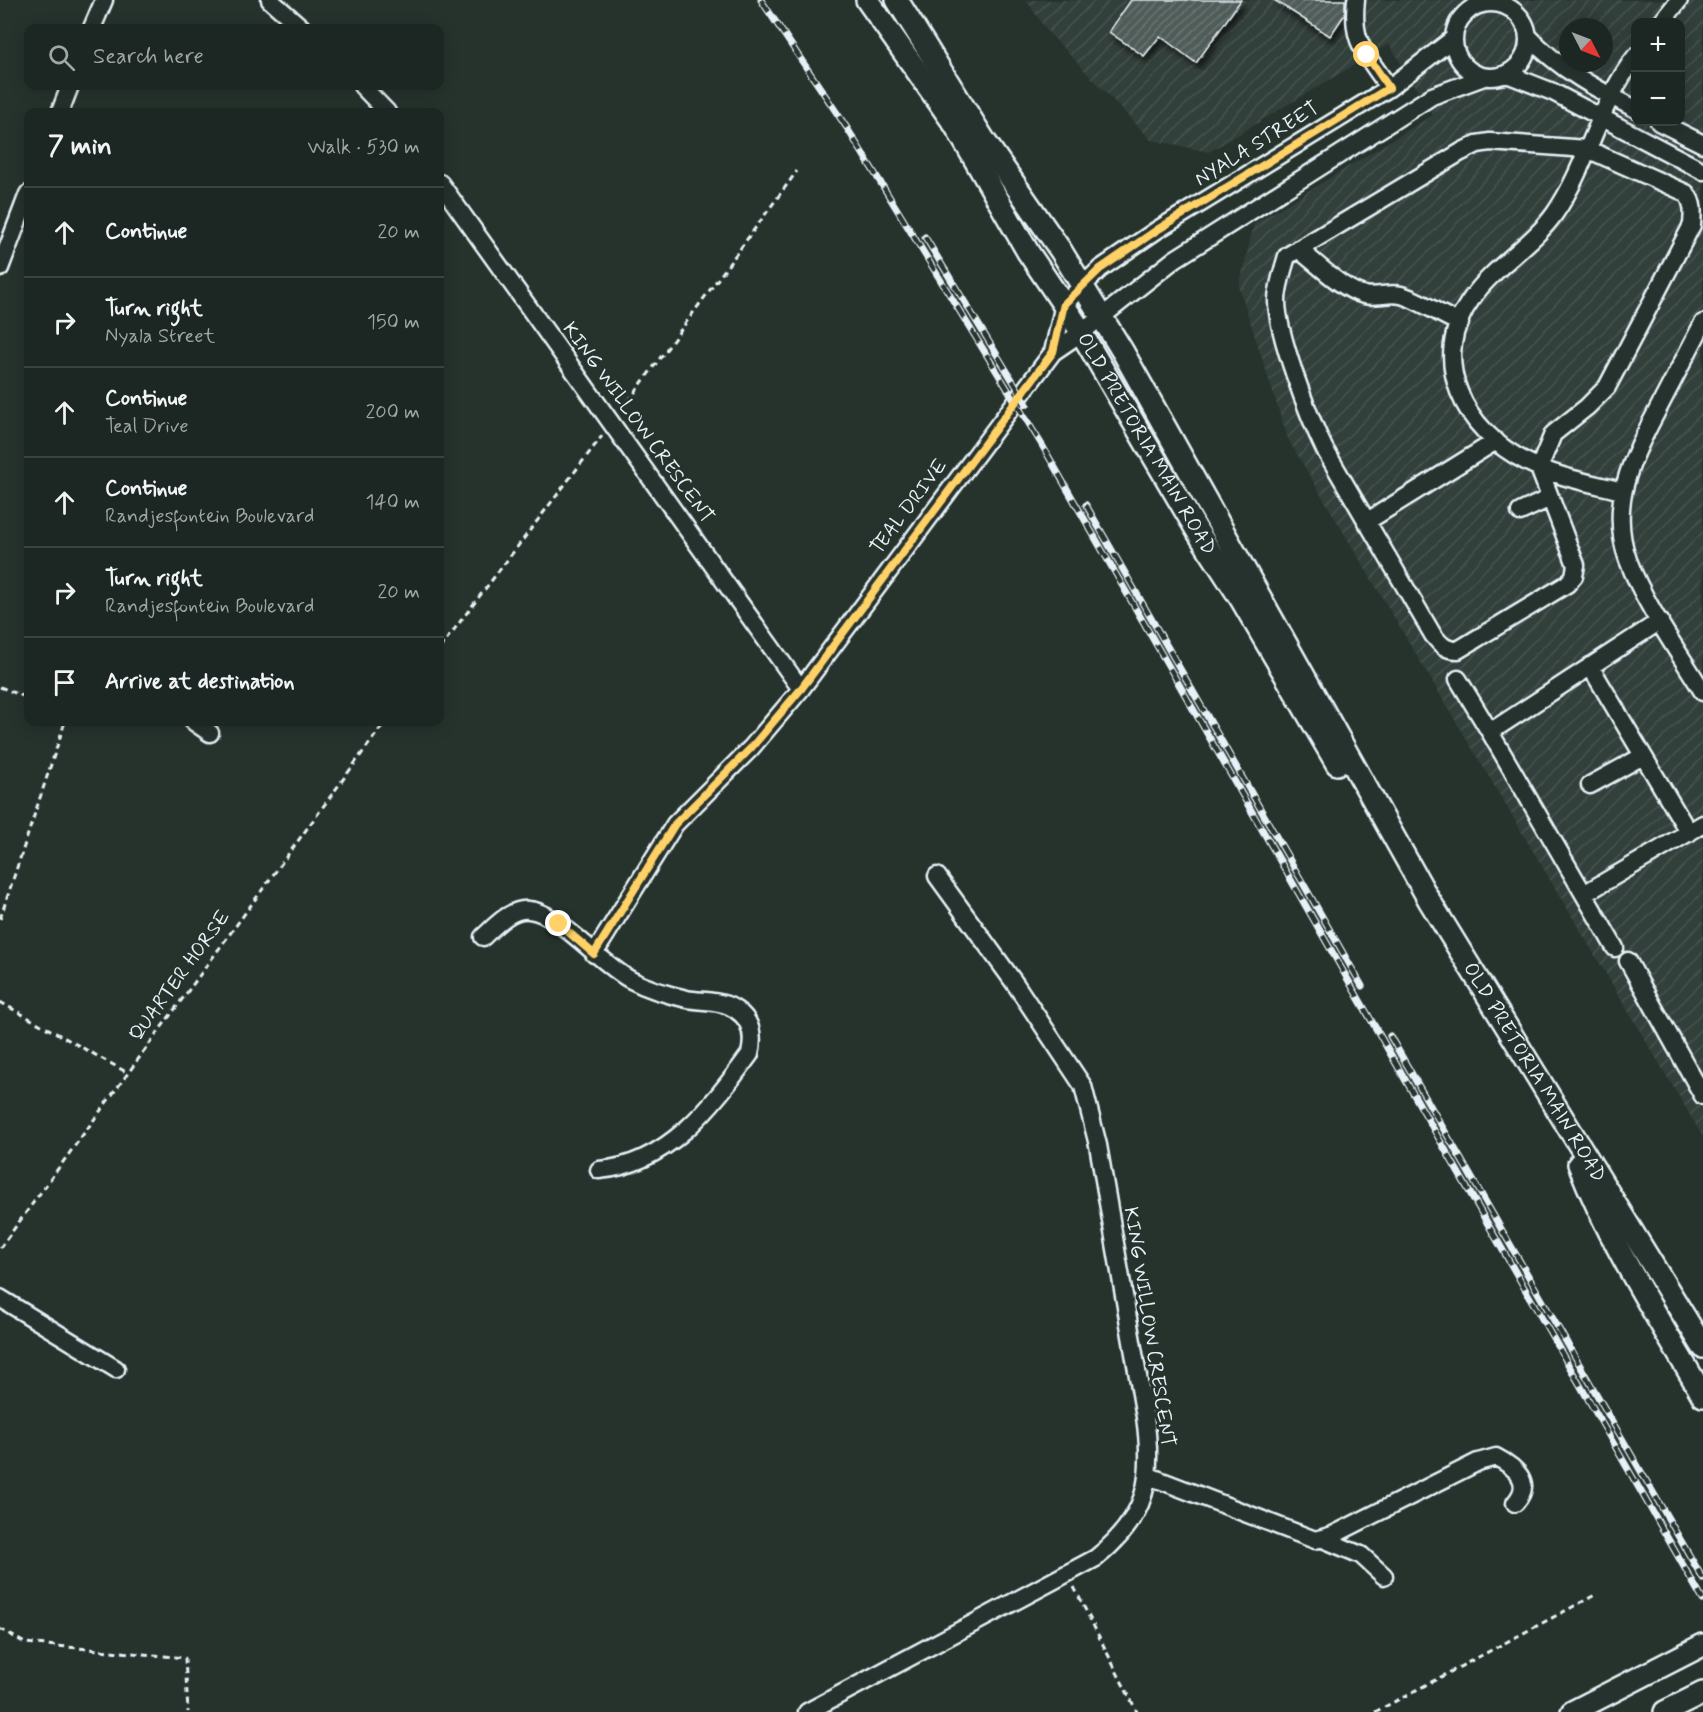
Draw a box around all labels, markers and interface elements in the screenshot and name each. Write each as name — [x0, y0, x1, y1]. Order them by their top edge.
north arrow — [1559, 18, 1613, 72]
map controls — [1631, 18, 1685, 126]
button: + — [1631, 18, 1685, 72]
search box — [24, 24, 444, 90]
icon: search — [45, 41, 78, 74]
route start — [1353, 41, 1379, 67]
text: Search here — [93, 43, 204, 71]
button: − — [1631, 72, 1685, 126]
street label: NYALA STREET — [1190, 95, 1324, 193]
text: 7 min — [48, 130, 112, 164]
text: Walk · 530 m — [308, 134, 420, 161]
icon: ahead — [48, 216, 81, 249]
text: Continue — [105, 218, 187, 246]
text: 20 m — [377, 219, 420, 246]
text: Turn right — [105, 295, 203, 323]
icon: right — [48, 306, 81, 339]
text: 150 m — [367, 309, 420, 336]
street label: KING WILLOW CRESCENT — [556, 317, 720, 529]
text: Nyala Street — [105, 323, 215, 350]
street label: OLD PRETORIA MAIN ROAD — [1071, 328, 1223, 560]
text: Continue — [105, 385, 187, 413]
icon: ahead — [48, 396, 81, 429]
text: 200 m — [365, 399, 420, 426]
text: Teal Drive — [105, 413, 189, 440]
street label: TEAL DRIVE — [864, 454, 954, 560]
text: Continue — [105, 475, 187, 503]
icon: ahead — [48, 486, 81, 519]
text: 140 m — [366, 489, 420, 516]
text: Randjesfontein Boulevard — [105, 503, 314, 530]
text: Turn right — [105, 565, 203, 593]
icon: right — [48, 576, 81, 609]
text: 20 m — [377, 579, 420, 606]
text: Randjesfontein Boulevard — [105, 593, 314, 620]
icon: arrive — [48, 666, 81, 699]
text: Arrive at destination — [105, 668, 295, 696]
street label: QUARTER HORSE — [123, 905, 237, 1047]
route end — [545, 910, 571, 936]
street label: OLD PRETORIA MAIN ROAD — [1457, 957, 1612, 1187]
street label: KING WILLOW CRESCENT — [1117, 1205, 1181, 1449]

